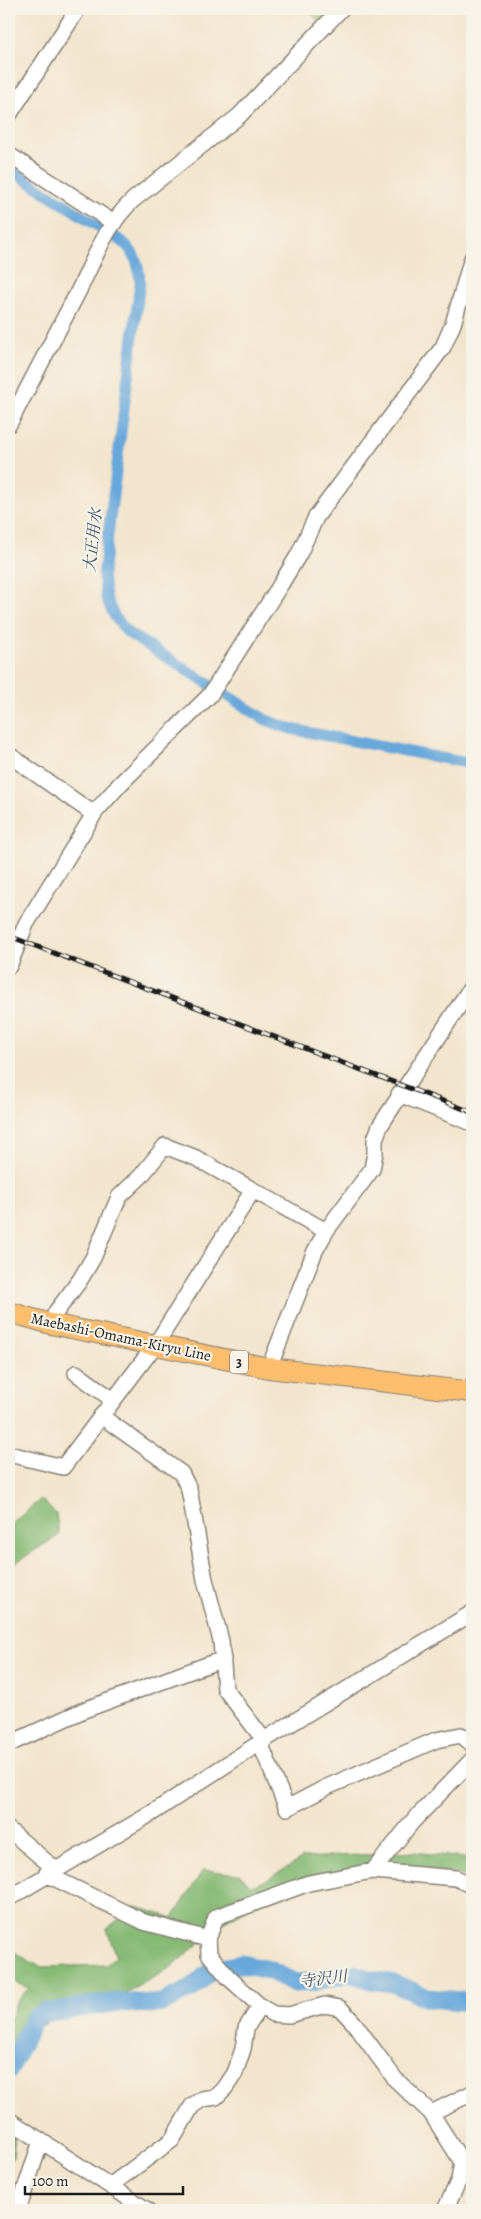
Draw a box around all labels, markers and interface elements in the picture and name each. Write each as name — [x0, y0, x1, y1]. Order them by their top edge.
water label: 大正用水 — [79, 505, 107, 573]
street label: Maebashi-Omama-Kiryu Line — [29, 1308, 213, 1366]
road number: 3 — [230, 1350, 248, 1374]
water label: 寺沢川 — [298, 1965, 350, 1993]
scale bar — [25, 2164, 182, 2196]
text: 100 m — [32, 2171, 69, 2191]

